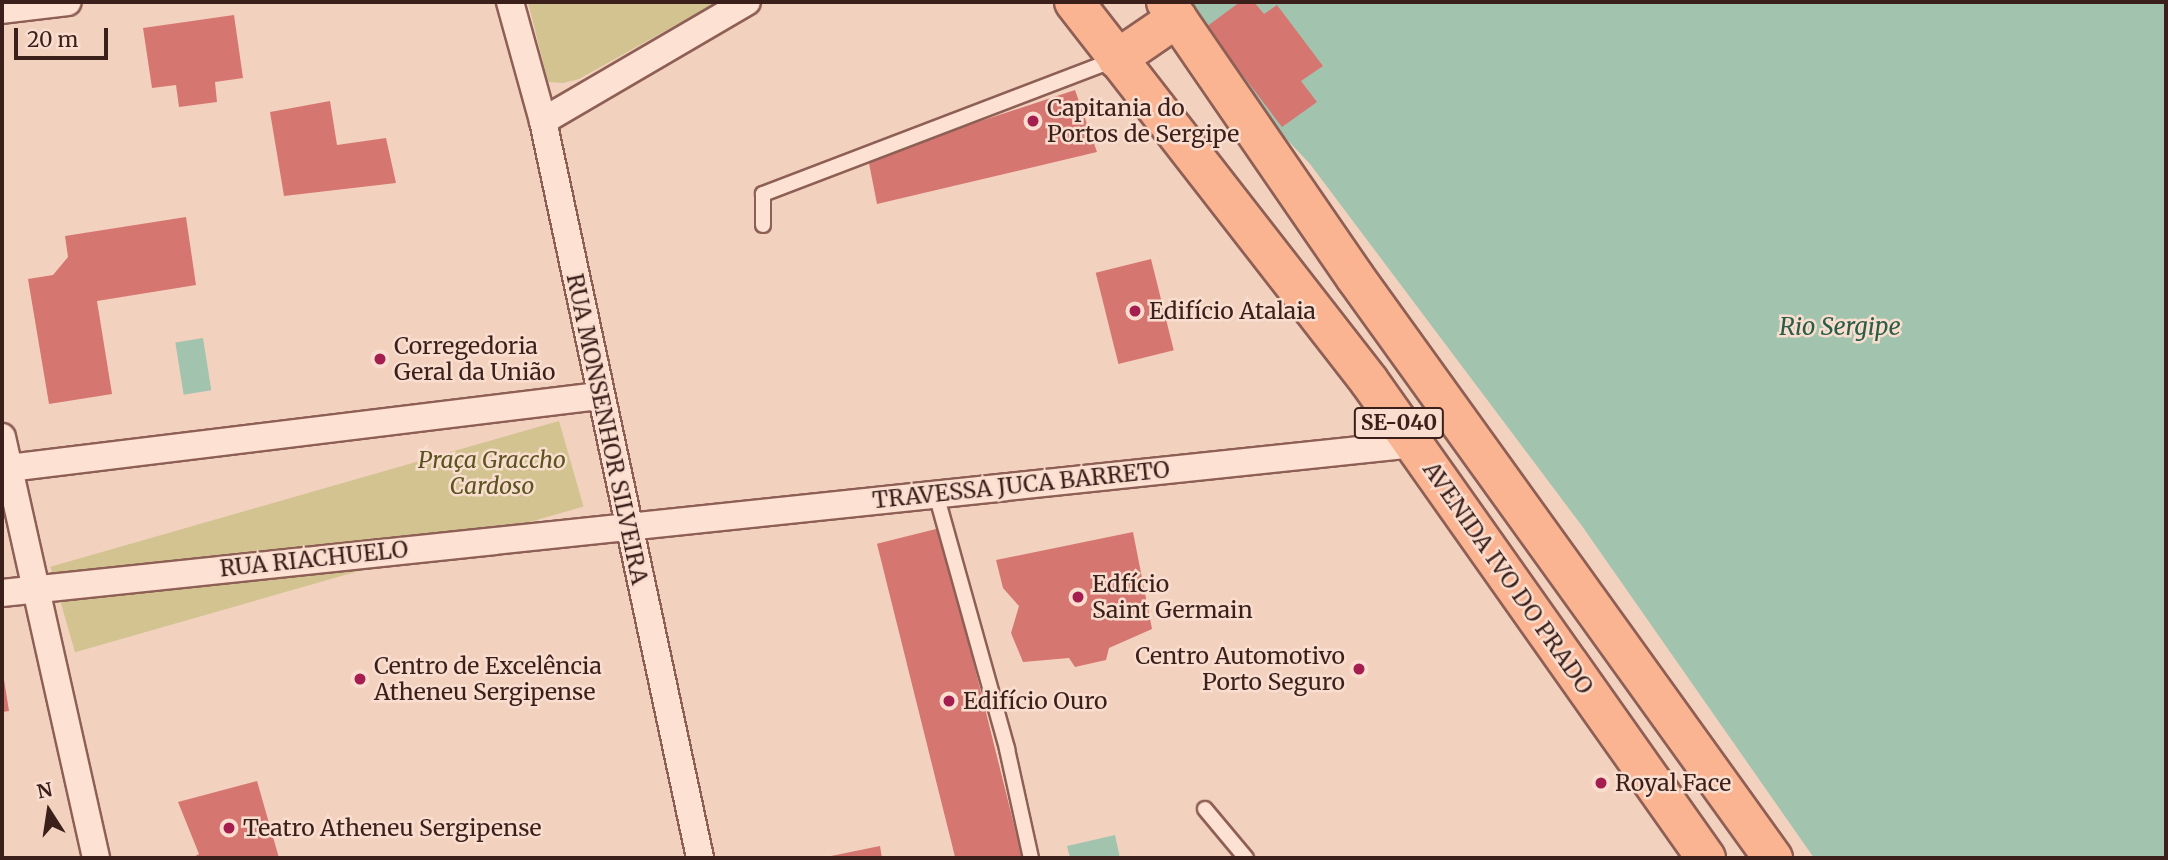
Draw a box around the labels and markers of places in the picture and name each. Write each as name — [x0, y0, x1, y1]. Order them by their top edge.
place label: Capitania do Portos de Sergipe — [1047, 94, 1239, 148]
marker: Capitania do Portos de Sergipe — [1025, 113, 1041, 129]
place label: Edifício Atalaia — [1149, 297, 1316, 325]
marker: Edifício Atalaia — [1127, 303, 1143, 319]
place label: Corregedoria Geral da União — [394, 332, 555, 386]
marker: Corregedoria Geral da União — [372, 351, 388, 367]
place label: Edfício Saint Germain — [1092, 570, 1253, 624]
marker: Edfício Saint Germain — [1070, 589, 1086, 605]
place label: Centro Automotivo Porto Seguro — [1135, 642, 1345, 696]
place label: Centro de Excelência Atheneu Sergipense — [374, 652, 602, 706]
marker: Centro Automotivo Porto Seguro — [1351, 661, 1367, 677]
marker: Centro de Excelência Atheneu Sergipense — [352, 671, 368, 687]
place label: Edifício Ouro — [963, 687, 1108, 715]
marker: Edifício Ouro — [941, 693, 957, 709]
place label: Royal Face — [1615, 769, 1731, 797]
marker: Royal Face — [1593, 775, 1609, 791]
place label: Teatro Atheneu Sergipense — [243, 814, 542, 842]
marker: Teatro Atheneu Sergipense — [221, 820, 237, 836]

